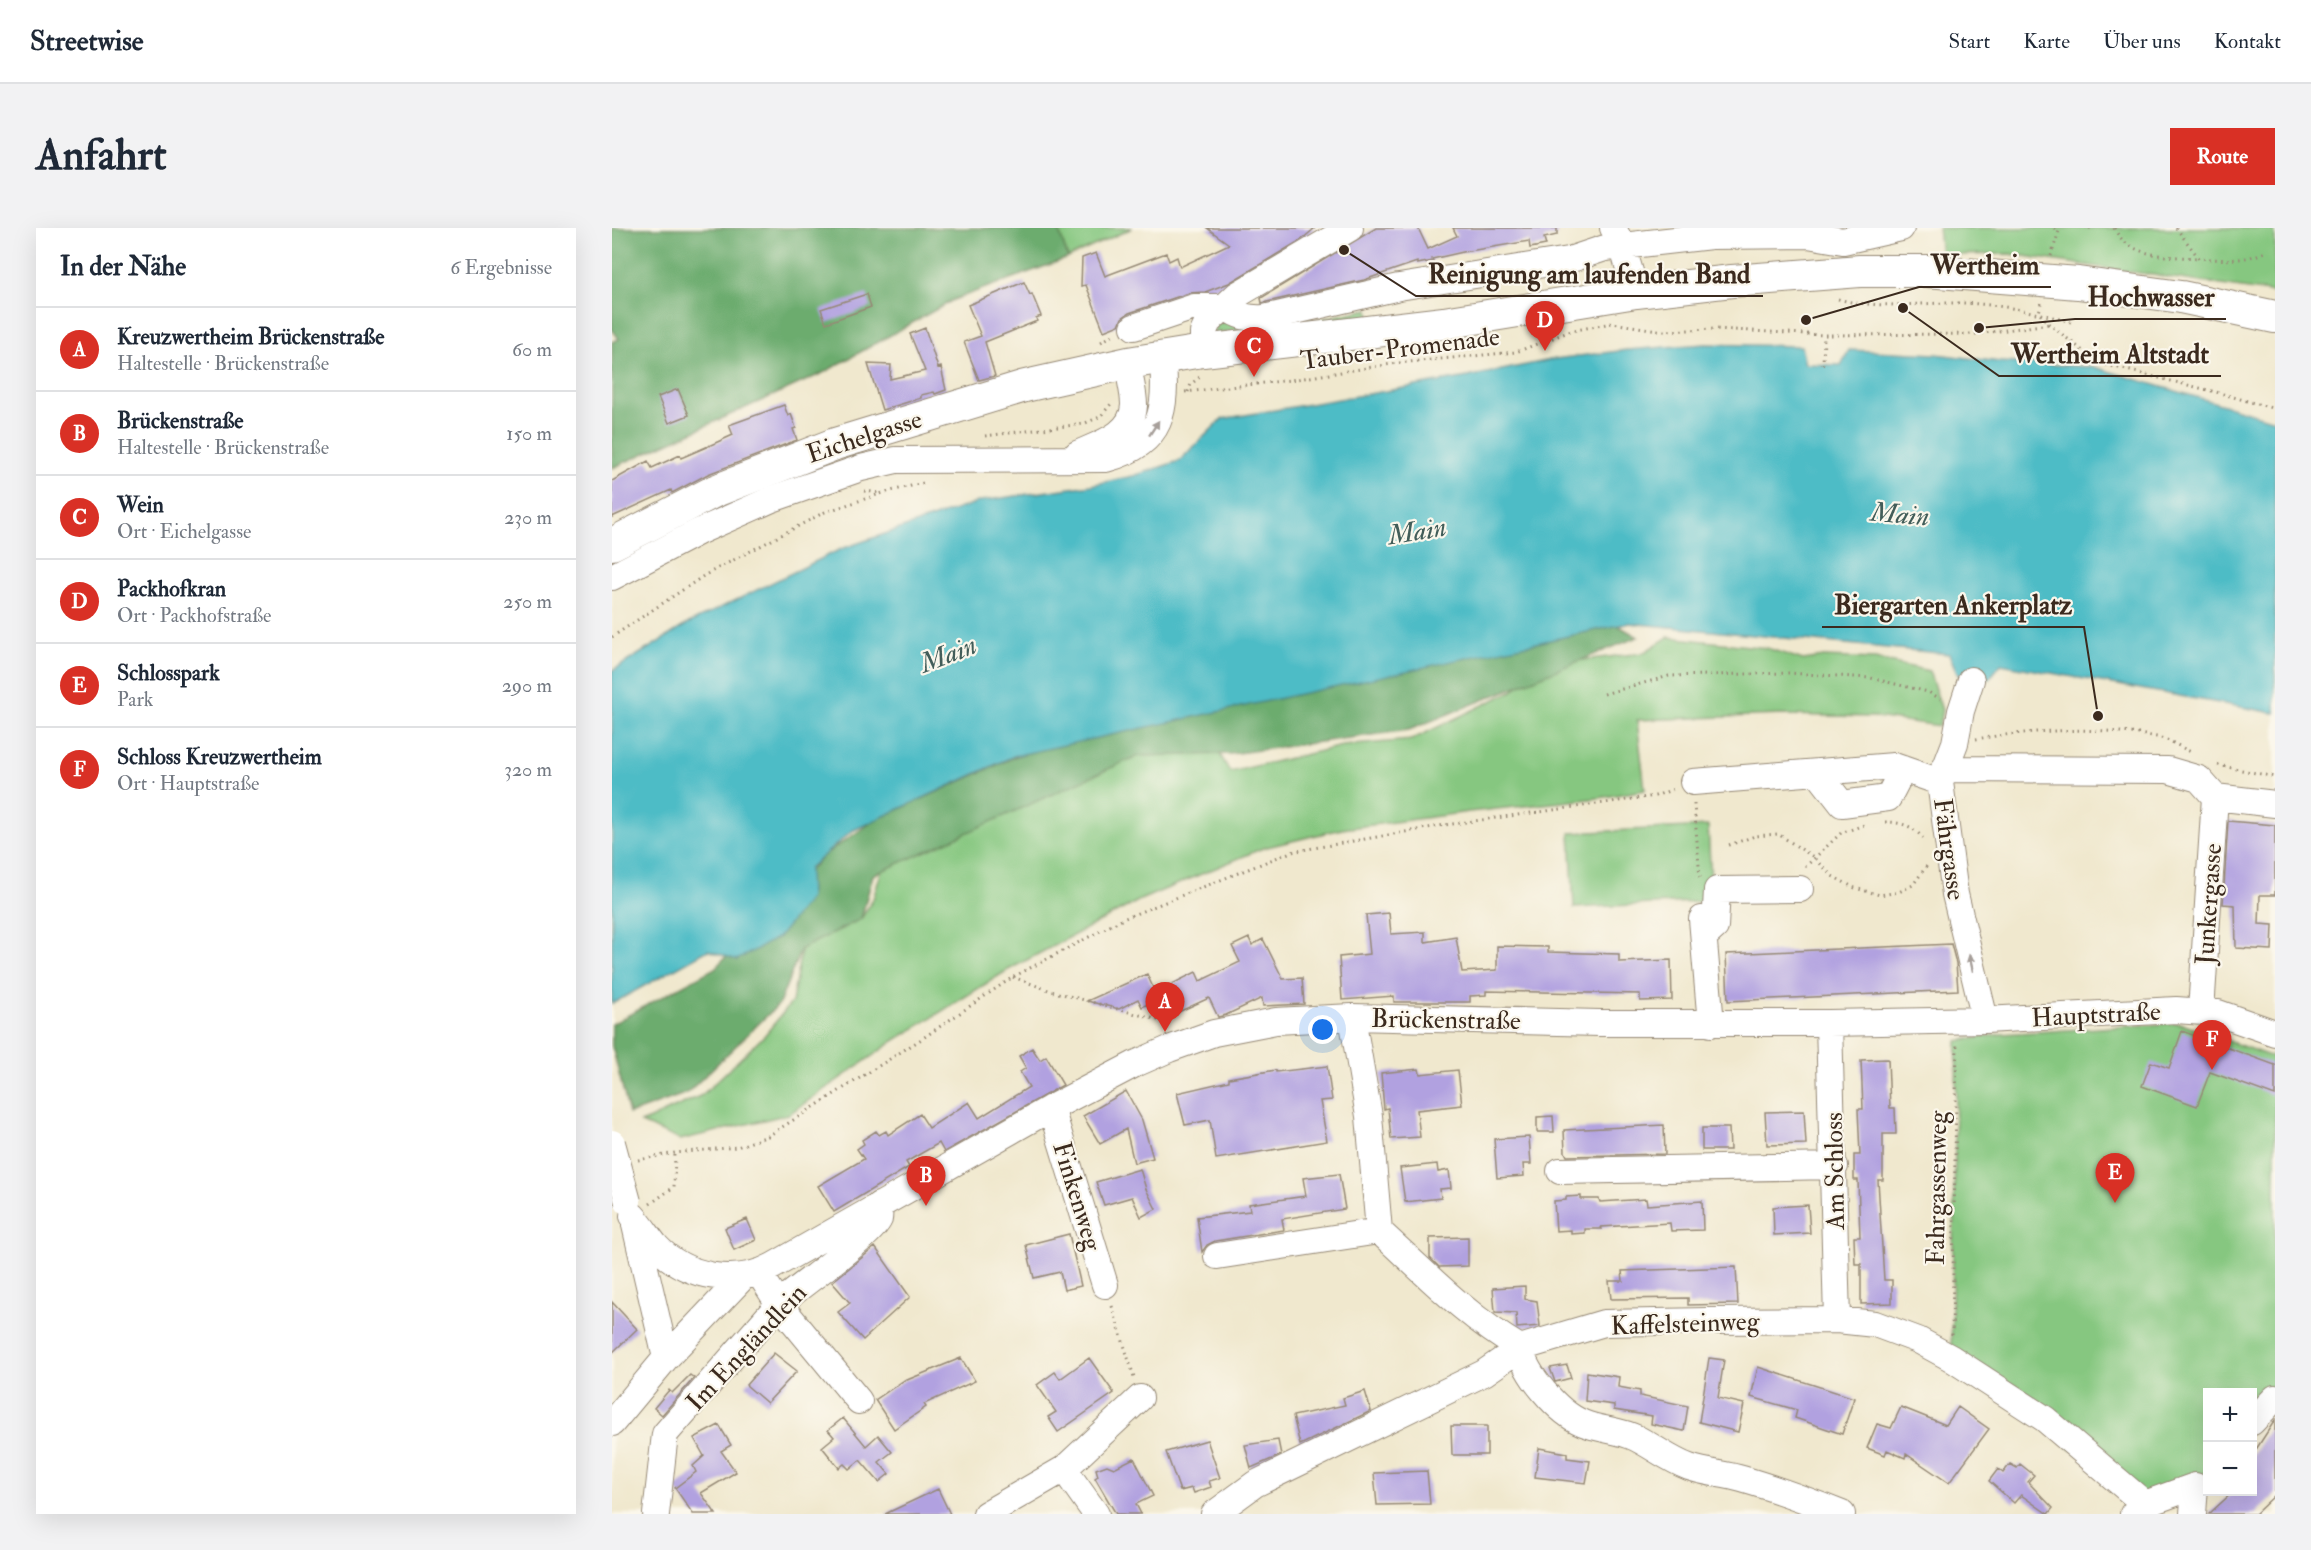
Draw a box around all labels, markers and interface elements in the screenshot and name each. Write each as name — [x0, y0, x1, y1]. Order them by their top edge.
text: Streetwise — [30, 24, 144, 59]
text: Start — [1948, 28, 1990, 55]
text: Karte — [2023, 28, 2070, 55]
text: Über uns — [2103, 28, 2181, 55]
text: Kontakt — [2214, 28, 2281, 55]
button: Route — [2170, 128, 2275, 185]
text: Anfahrt — [36, 130, 167, 182]
callout: Wertheim — [1919, 242, 2051, 287]
text: Wertheim — [1930, 249, 2040, 282]
text: In der Nähe — [60, 251, 186, 283]
callout: Reinigung am laufenden Band — [1416, 251, 1763, 296]
text: 6 Ergebnisse — [450, 255, 552, 280]
text: Reinigung am laufenden Band — [1428, 258, 1751, 292]
callout: Hochwasser — [2075, 274, 2226, 319]
text: Hochwasser — [2088, 281, 2215, 314]
pin: D — [1526, 302, 1564, 351]
street label: Tauber-Promenade — [1299, 321, 1502, 377]
text: Kreuzwertheim Brückenstraße — [117, 323, 384, 351]
pin: C — [1234, 328, 1274, 377]
callout: Wertheim Altstadt — [1999, 331, 2221, 376]
text: A — [73, 337, 86, 362]
text: 60 m — [512, 337, 552, 362]
text: Wertheim Altstadt — [2010, 338, 2209, 371]
text: Haltestelle · Brückenstraße — [117, 351, 329, 376]
street label: Eichelgasse — [803, 403, 926, 471]
text: Brückenstraße — [117, 407, 243, 435]
one-way arrow — [1148, 420, 1159, 436]
text: B — [73, 421, 86, 446]
text: 150 m — [506, 421, 552, 446]
text: Haltestelle · Brückenstraße — [117, 435, 329, 460]
text: Wein — [117, 491, 164, 519]
water label: Main — [1867, 495, 1931, 533]
text: C — [72, 505, 87, 530]
text: 230 m — [504, 505, 552, 530]
water label: Main — [1384, 511, 1449, 553]
text: Ort · Eichelgasse — [117, 519, 251, 544]
text: Packhofkran — [117, 575, 226, 603]
callout: Biergarten Ankerplatz — [1822, 582, 2084, 627]
text: D — [71, 589, 88, 614]
text: 250 m — [503, 589, 552, 614]
text: Biergarten Ankerplatz — [1834, 589, 2073, 623]
text: Ort · Packhofstraße — [117, 603, 271, 628]
water label: Main — [913, 629, 981, 681]
text: Schlosspark — [117, 659, 220, 687]
text: E — [72, 673, 87, 698]
text: 290 m — [502, 673, 552, 698]
text: Park — [117, 687, 153, 712]
text: Schloss Kreuzwertheim — [117, 743, 322, 771]
text: F — [73, 757, 86, 782]
text: 320 m — [504, 757, 552, 782]
text: Ort · Hauptstraße — [117, 771, 259, 796]
street label: Fährgasse — [1926, 796, 1972, 902]
street label: Junkergasse — [2189, 842, 2229, 967]
one-way arrow — [1966, 953, 1975, 972]
pin: A — [1146, 982, 1184, 1032]
street label: Hauptstraße — [2030, 996, 2162, 1035]
street label: Brückenstraße — [1371, 1003, 1521, 1037]
your location — [1308, 1015, 1337, 1044]
pin: F — [2192, 1020, 2232, 1070]
street label: Fahrgassenweg — [1920, 1109, 1954, 1265]
street label: Am Schloss — [1818, 1112, 1852, 1231]
street label: Finkenweg — [1045, 1138, 1109, 1256]
pin: E — [2096, 1154, 2134, 1203]
pin: B — [906, 1156, 946, 1206]
street label: Im Engländlein — [680, 1277, 814, 1418]
street label: Kaffelsteinweg — [1610, 1305, 1761, 1343]
map controls — [2203, 1388, 2257, 1496]
button: + — [2203, 1388, 2257, 1442]
button: − — [2203, 1442, 2257, 1496]

